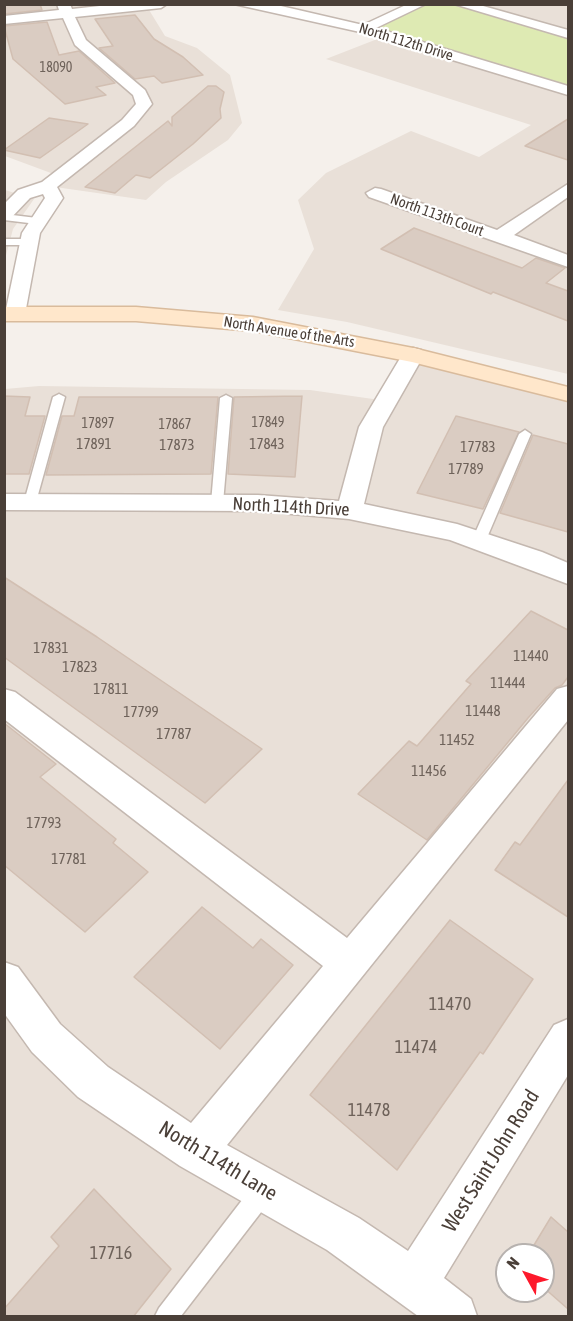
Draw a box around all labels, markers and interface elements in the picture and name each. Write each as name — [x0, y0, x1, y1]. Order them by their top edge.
street label: North 112th Drive — [357, 19, 455, 65]
house number: 18090 — [40, 60, 72, 76]
street label: North 113th Court — [388, 190, 486, 240]
street label: North Avenue of the Arts — [222, 313, 356, 351]
house number: 17849 — [252, 415, 284, 431]
house number: 17897 — [82, 416, 114, 432]
house number: 17867 — [159, 417, 191, 433]
house number: 17891 — [76, 435, 112, 453]
house number: 17843 — [249, 435, 285, 453]
house number: 17873 — [159, 436, 195, 454]
house number: 17783 — [460, 438, 496, 456]
house number: 17789 — [448, 460, 484, 478]
street label: North 114th Drive — [232, 493, 350, 521]
house number: 17831 — [33, 639, 69, 657]
house number: 11440 — [513, 647, 549, 665]
house number: 17823 — [62, 658, 98, 676]
house number: 11444 — [490, 674, 526, 692]
house number: 17811 — [93, 680, 129, 698]
house number: 11448 — [465, 702, 501, 720]
house number: 17799 — [123, 703, 159, 721]
house number: 17787 — [156, 725, 192, 743]
house number: 11452 — [439, 731, 475, 749]
house number: 11456 — [411, 762, 447, 780]
house number: 17793 — [26, 814, 62, 832]
house number: 17781 — [51, 850, 87, 868]
house number: 11470 — [429, 993, 471, 1015]
house number: 11474 — [395, 1036, 437, 1058]
street label: West Saint John Road — [437, 1085, 545, 1237]
house number: 11478 — [348, 1099, 390, 1121]
street label: North 114th Lane — [154, 1116, 282, 1206]
house number: 17716 — [90, 1242, 132, 1264]
north arrow — [495, 1243, 555, 1303]
text: N — [503, 1253, 523, 1272]

